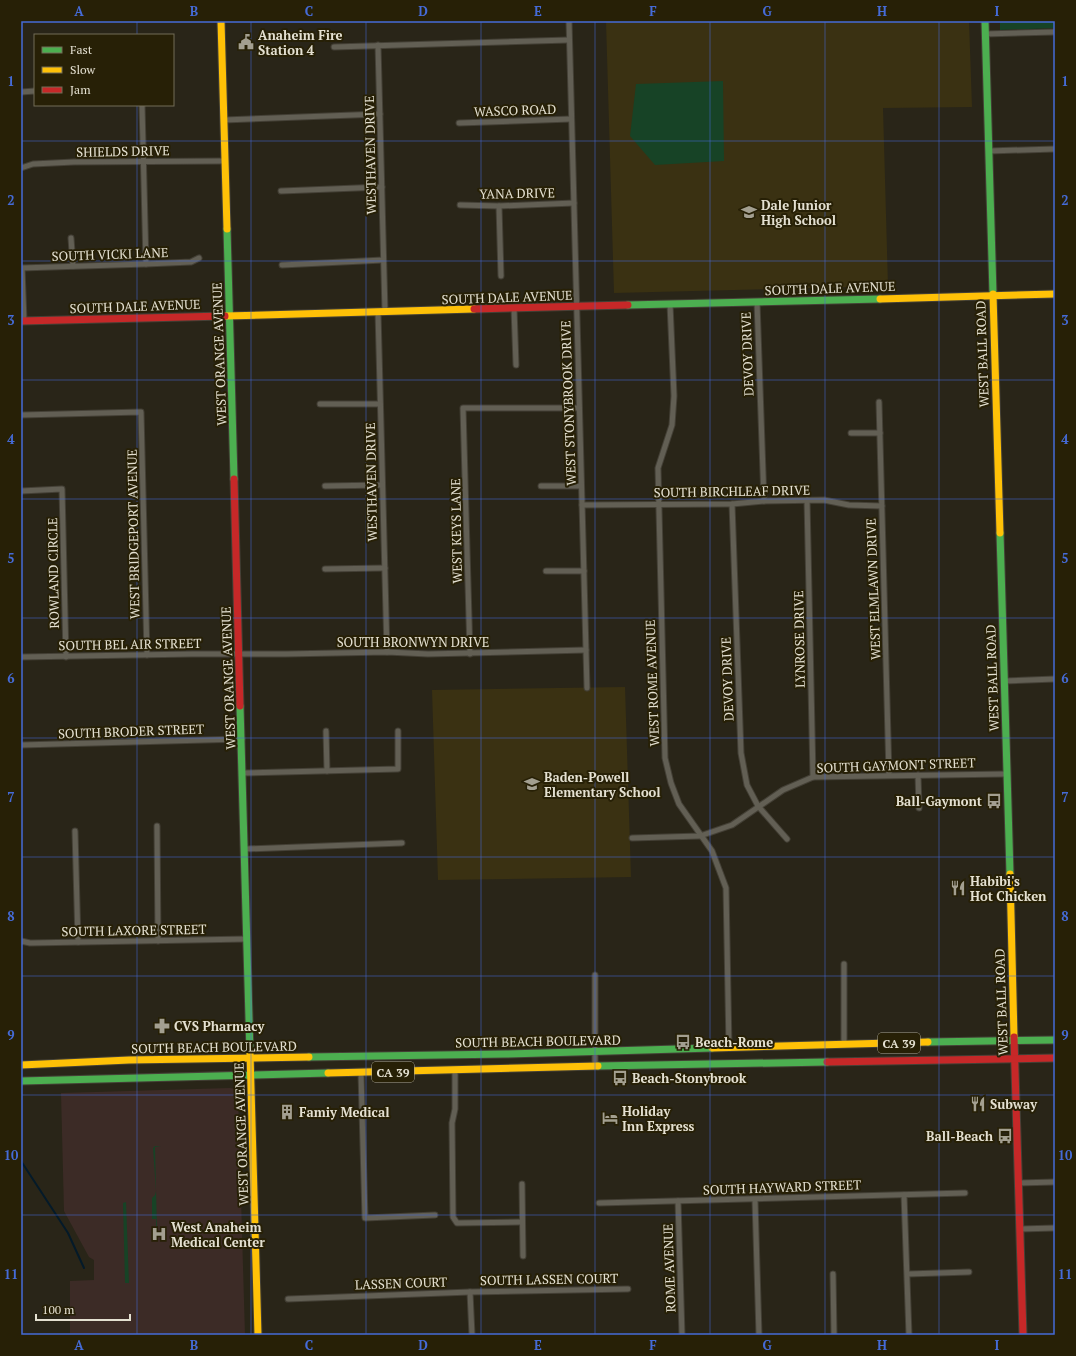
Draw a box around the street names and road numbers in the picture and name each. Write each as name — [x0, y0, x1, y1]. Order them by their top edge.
street label: WESTHAVEN DRIVE — [360, 95, 380, 215]
street label: WASCO ROAD — [473, 100, 557, 120]
street label: SHIELDS DRIVE — [76, 141, 170, 161]
street label: YANA DRIVE — [479, 183, 555, 203]
street label: SOUTH VICKI LANE — [51, 243, 169, 265]
street label: SOUTH DALE AVENUE — [764, 277, 896, 299]
street label: WEST ORANGE AVENUE — [208, 282, 230, 426]
street label: SOUTH DALE AVENUE — [441, 286, 573, 308]
street label: SOUTH DALE AVENUE — [69, 295, 201, 317]
street label: WEST BALL ROAD — [971, 300, 993, 408]
street label: DEVOY DRIVE — [737, 312, 757, 396]
street label: WEST STONYBROOK DRIVE — [556, 320, 580, 486]
street label: WESTHAVEN DRIVE — [361, 422, 381, 542]
street label: WEST BRIDGEPORT AVENUE — [123, 449, 143, 619]
street label: WEST KEYS LANE — [446, 478, 466, 584]
street label: SOUTH BIRCHLEAF DRIVE — [654, 481, 810, 501]
street label: ROWLAND CIRCLE — [43, 517, 63, 629]
street label: WEST ELMLAWN DRIVE — [862, 518, 884, 660]
street label: LYNROSE DRIVE — [789, 590, 809, 688]
street label: WEST ORANGE AVENUE — [217, 606, 239, 750]
street label: WEST ROME AVENUE — [641, 619, 663, 747]
street label: WEST BALL ROAD — [981, 624, 1003, 732]
street label: SOUTH BRONWYN DRIVE — [337, 633, 489, 651]
street label: SOUTH BEL AIR STREET — [58, 634, 202, 654]
street label: DEVOY DRIVE — [717, 637, 737, 721]
street label: SOUTH BRODER STREET — [58, 719, 204, 743]
street label: SOUTH GAYMONT STREET — [816, 753, 976, 777]
street label: SOUTH LAXORE STREET — [61, 920, 207, 940]
street label: WEST BALL ROAD — [990, 948, 1012, 1056]
street label: SOUTH BEACH BOULEVARD — [455, 1031, 621, 1051]
road number: CA 39 — [878, 1033, 920, 1053]
street label: SOUTH BEACH BOULEVARD — [131, 1037, 297, 1057]
street label: WEST ORANGE AVENUE — [230, 1062, 252, 1206]
road number: CA 39 — [372, 1062, 414, 1082]
street label: SOUTH HAYWARD STREET — [702, 1175, 862, 1199]
street label: ROME AVENUE — [658, 1223, 680, 1313]
street label: SOUTH LASSEN COURT — [480, 1269, 618, 1289]
street label: LASSEN COURT — [355, 1272, 447, 1294]

